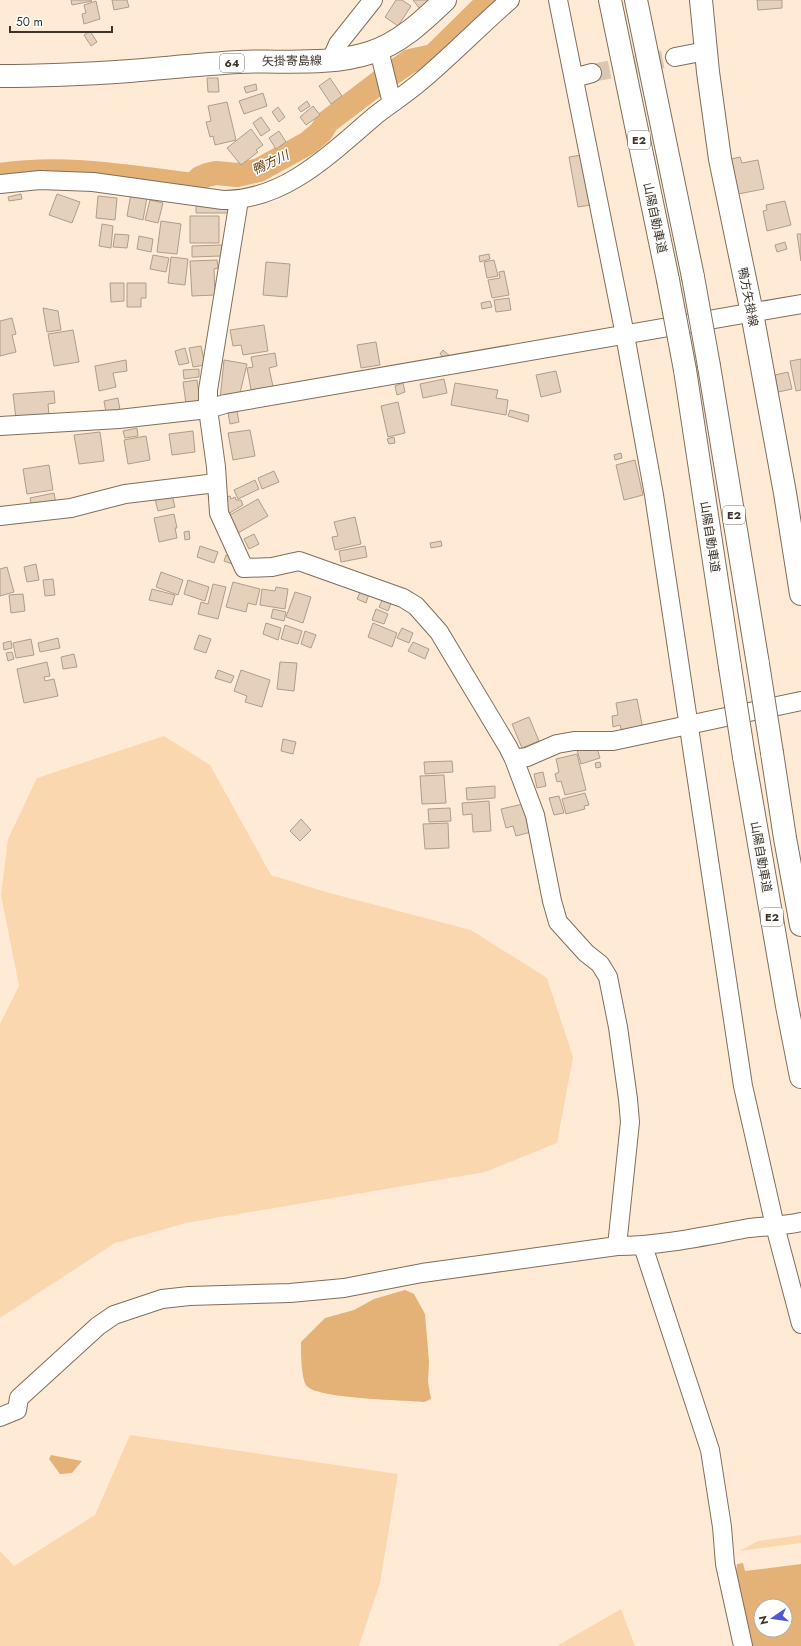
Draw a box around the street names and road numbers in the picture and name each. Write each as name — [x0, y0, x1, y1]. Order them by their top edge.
street label: 矢掛寄島線 — [262, 51, 322, 71]
road number: 64 — [220, 54, 244, 72]
road number: E2 — [628, 131, 650, 149]
street label: 山陽自動車道 — [639, 181, 671, 255]
street label: 鴨方矢掛線 — [733, 266, 763, 328]
street label: 山陽自動車道 — [695, 500, 725, 574]
road number: E2 — [723, 506, 745, 524]
street label: 山陽自動車道 — [746, 820, 776, 894]
road number: E2 — [761, 908, 783, 926]

